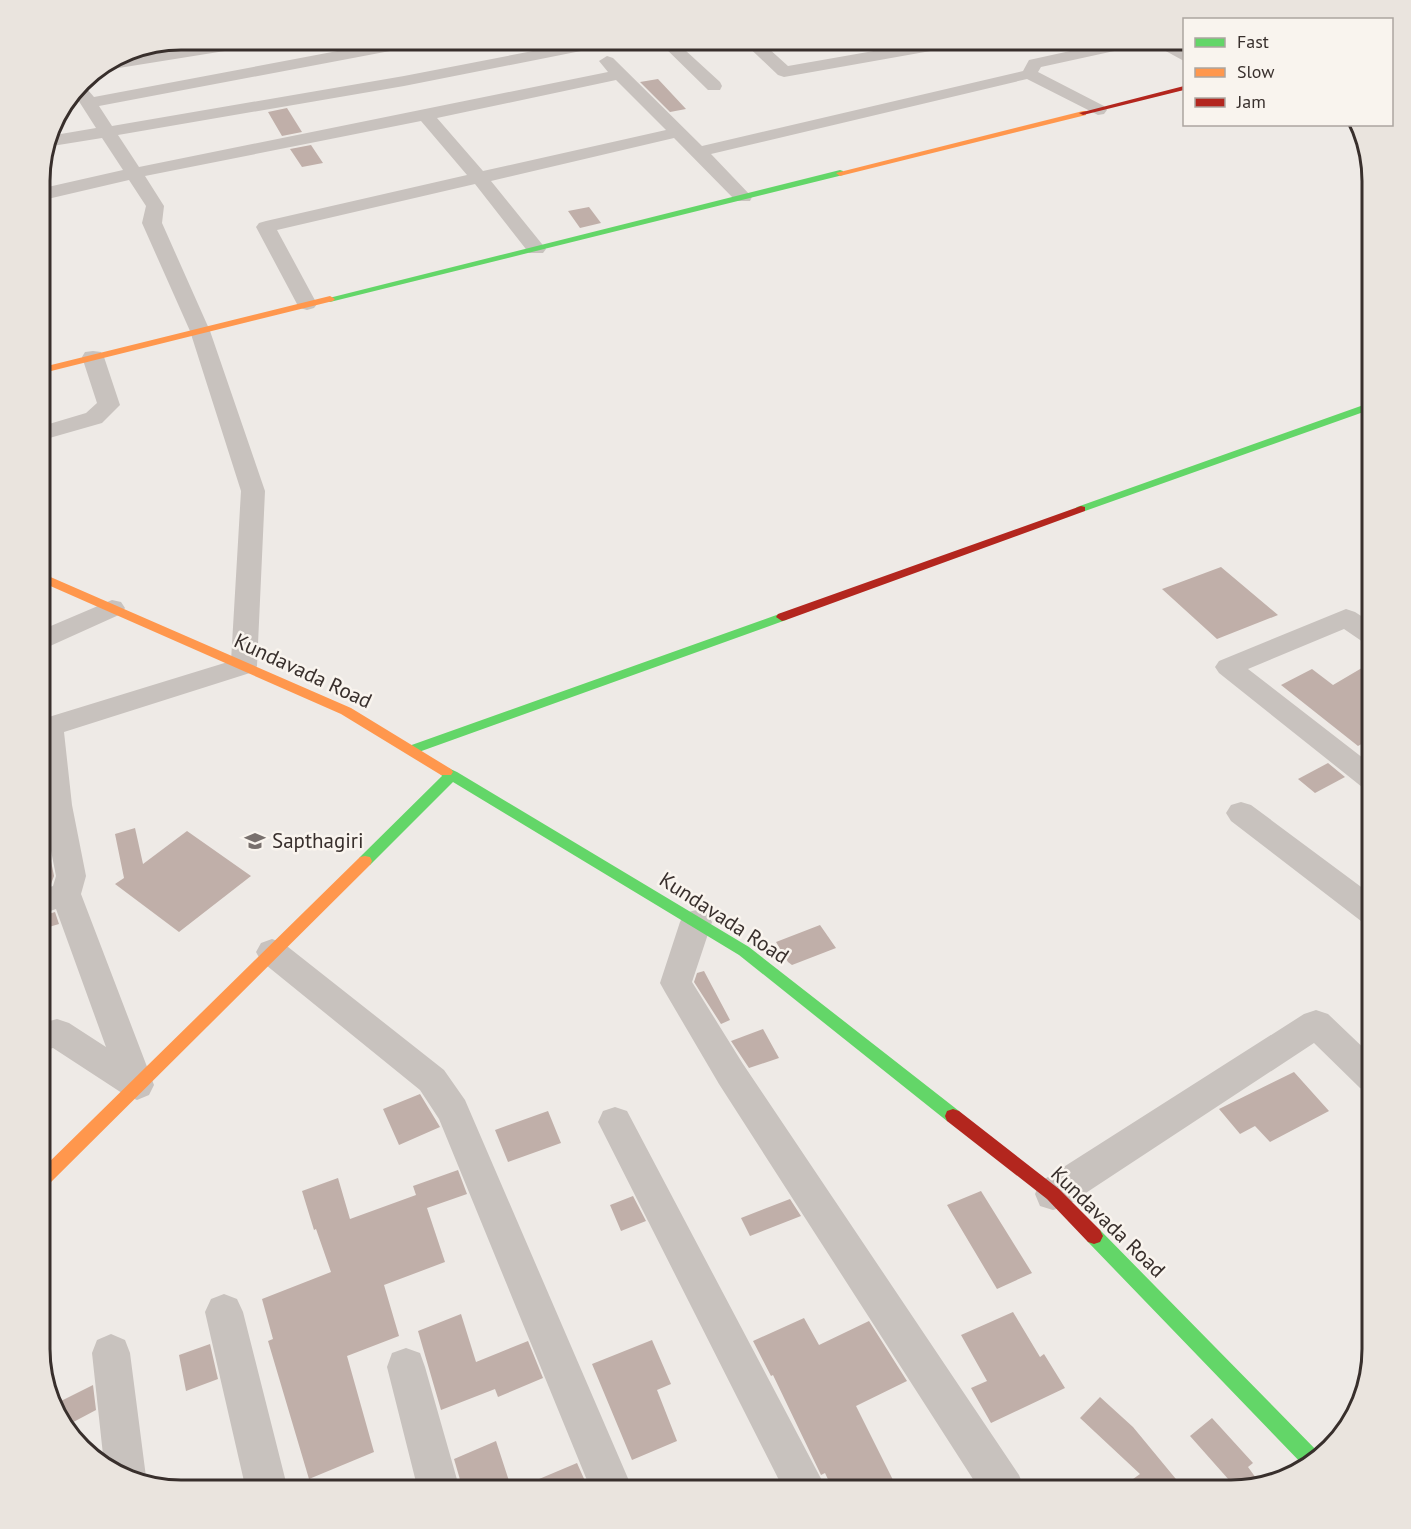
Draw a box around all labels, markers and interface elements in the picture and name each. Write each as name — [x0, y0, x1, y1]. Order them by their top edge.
legend — [1183, 18, 1393, 126]
text: Fast — [1237, 30, 1269, 53]
text: Slow — [1237, 60, 1275, 83]
text: Jam — [1236, 90, 1266, 113]
street label: Kundavada Road — [230, 627, 376, 714]
place label: Sapthagiri — [272, 827, 364, 854]
school or university icon: Sapthagiri — [243, 829, 267, 853]
street label: Kundavada Road — [654, 866, 794, 969]
street label: Kundavada Road — [1045, 1160, 1171, 1283]

